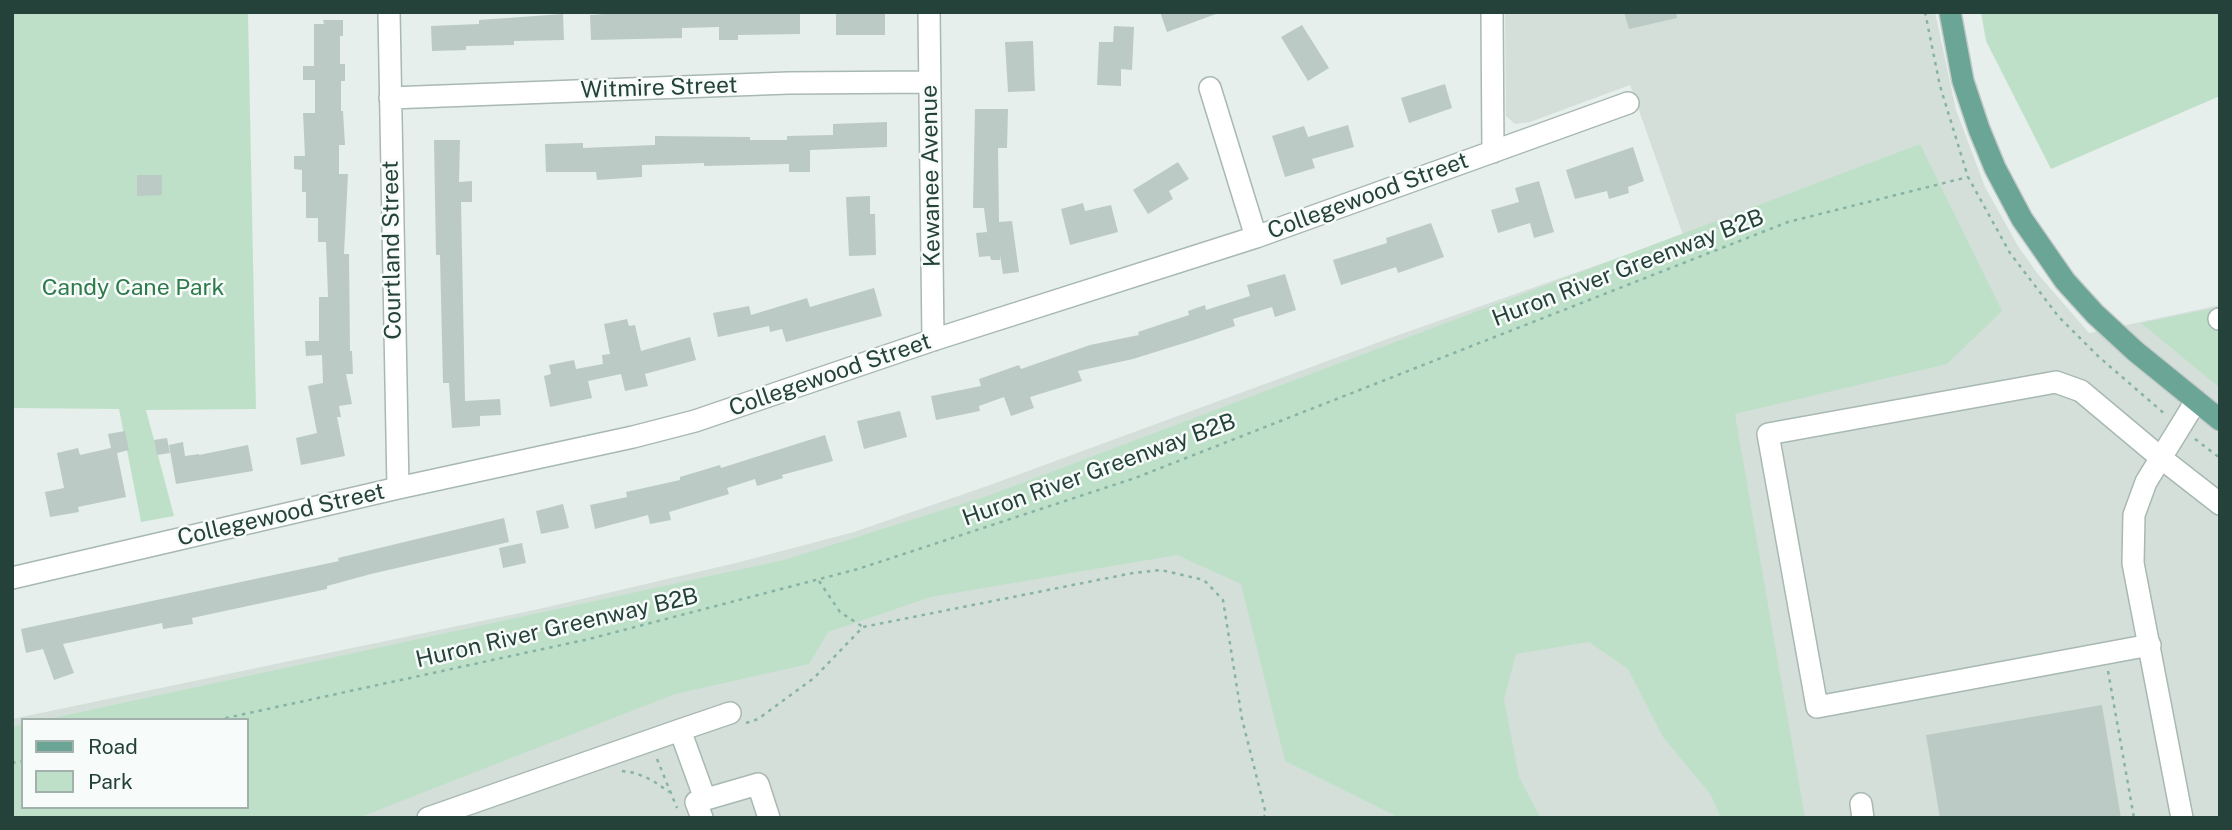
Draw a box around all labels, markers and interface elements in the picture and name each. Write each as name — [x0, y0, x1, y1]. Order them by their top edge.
street label: Witmire Street — [580, 71, 738, 105]
street label: Kewanee Avenue — [916, 85, 946, 267]
street label: Collegewood Street — [1264, 147, 1472, 245]
street label: Courtland Street — [377, 160, 407, 340]
street label: Huron River Greenway B2B — [1488, 203, 1768, 333]
park label: Candy Cane Park — [42, 274, 224, 302]
street label: Collegewood Street — [725, 327, 935, 423]
street label: Huron River Greenway B2B — [959, 408, 1239, 532]
street label: Collegewood Street — [175, 478, 387, 552]
street label: Huron River Greenway B2B — [413, 582, 701, 674]
legend — [21, 718, 248, 809]
text: Road — [88, 734, 138, 759]
text: Park — [88, 769, 133, 794]

